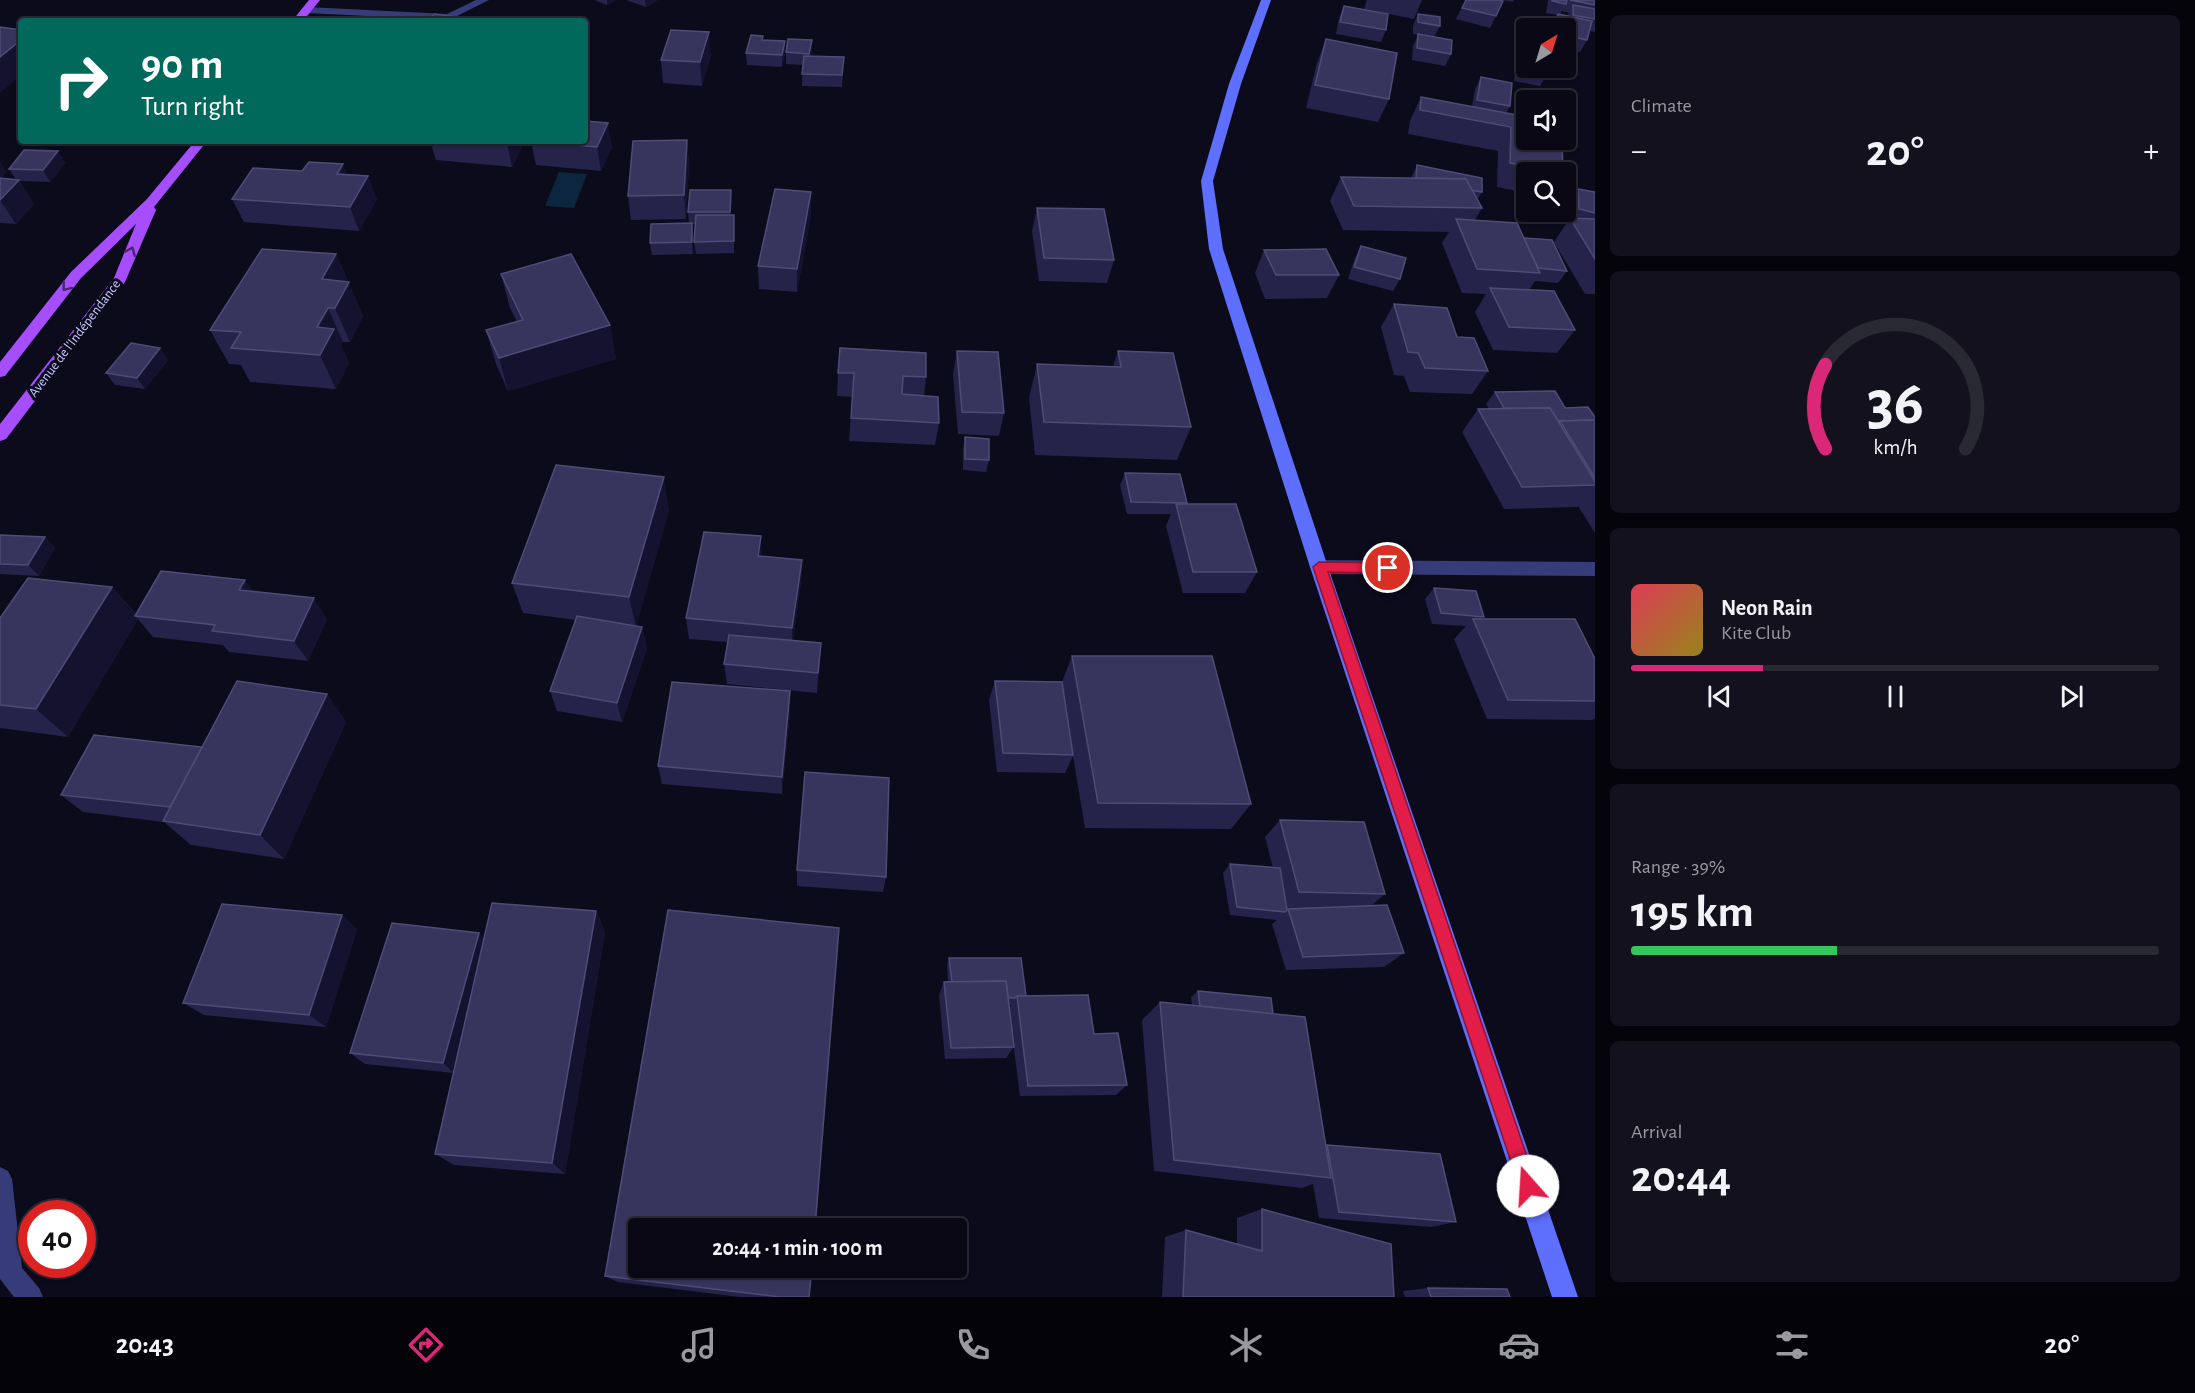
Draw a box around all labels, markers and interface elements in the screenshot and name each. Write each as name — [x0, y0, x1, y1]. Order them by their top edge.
north arrow — [1516, 18, 1576, 78]
map controls — [1516, 18, 1576, 222]
icon: right — [42, 42, 120, 120]
text: 90 m — [141, 44, 223, 86]
button: sound — [1516, 90, 1576, 150]
text: Turn right — [141, 93, 244, 120]
text: Climate — [1631, 96, 1692, 116]
text: 20° — [1866, 129, 1924, 174]
text: − — [1631, 135, 1647, 168]
text: + — [2143, 135, 2159, 168]
button: search — [1516, 162, 1576, 222]
one-way arrow — [124, 246, 136, 257]
street label: Avenue de l'Indépendance — [26, 277, 123, 400]
one-way arrow — [62, 281, 73, 292]
text: 36 — [1866, 373, 1924, 435]
text: km/h — [1873, 438, 1917, 459]
pin — [1362, 542, 1413, 593]
icon: arrive — [1371, 551, 1404, 584]
text: Neon Rain — [1721, 597, 1813, 619]
text: Kite Club — [1721, 623, 1791, 643]
icon: previous — [1703, 680, 1736, 713]
icon: pause — [1879, 680, 1912, 713]
icon: next — [2055, 680, 2088, 713]
text: Range · 39% — [1631, 857, 1725, 877]
text: 195 km — [1631, 890, 1754, 935]
text: Arrival — [1631, 1122, 1682, 1142]
position arrow — [1496, 1154, 1560, 1218]
text: 20:44 — [1631, 1155, 1731, 1200]
speed limit sign: 40 — [18, 1200, 96, 1278]
text: 20:44 · 1 min · 100 m — [712, 1237, 883, 1259]
icon: directions — [405, 1324, 447, 1366]
icon: music — [678, 1324, 720, 1366]
icon: phone — [952, 1324, 994, 1366]
icon: climate — [1225, 1324, 1267, 1366]
icon: car — [1498, 1324, 1540, 1366]
icon: filters — [1771, 1324, 1813, 1366]
text: 20:43 — [116, 1331, 174, 1358]
text: 20° — [2045, 1331, 2079, 1358]

